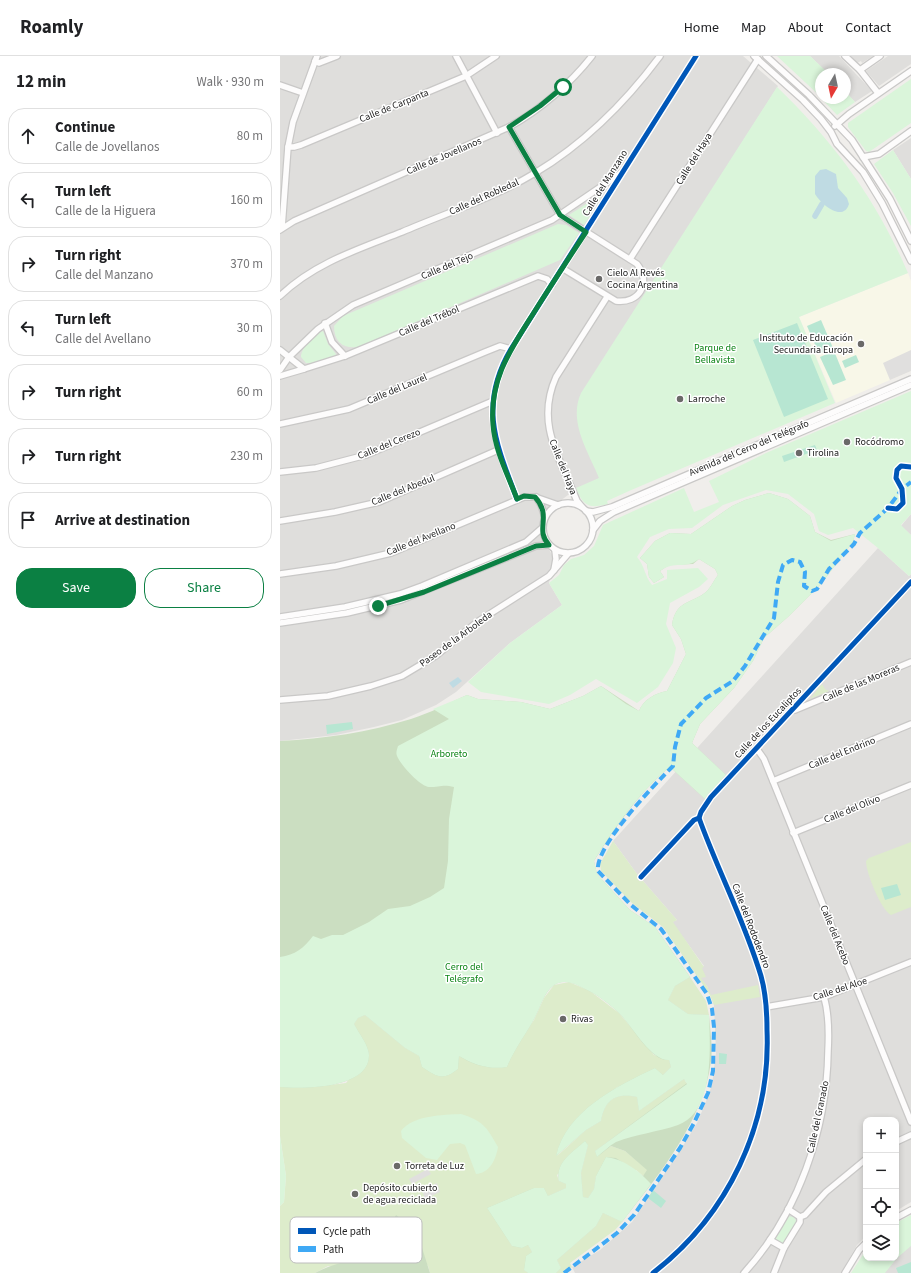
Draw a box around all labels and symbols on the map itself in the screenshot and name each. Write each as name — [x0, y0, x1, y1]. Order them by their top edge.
north arrow — [815, 68, 851, 104]
route start — [554, 78, 572, 96]
street label: Calle de Carpanta — [357, 86, 431, 126]
street label: Calle del Haya — [672, 130, 716, 188]
street label: Calle de Jovellanos — [404, 134, 484, 178]
street label: Calle del Manzano — [579, 147, 631, 219]
street label: Calle del Robledal — [447, 175, 522, 219]
street label: Calle del Tejo — [419, 249, 475, 283]
place label: Cielo Al Revés Cocina Argentina — [607, 266, 678, 292]
marker: Cielo Al Revés Cocina Argentina — [594, 274, 604, 284]
street label: Calle del Trébol — [397, 302, 462, 340]
place label: Instituto de Educación Secundaria Europa — [760, 331, 853, 357]
marker: Instituto de Educación Secundaria Europa — [856, 339, 866, 349]
park label: Parque de Bellavista — [694, 341, 736, 367]
street label: Calle del Laurel — [365, 370, 430, 408]
place label: Larroche — [688, 392, 725, 406]
marker: Larroche — [675, 394, 685, 404]
street label: Avenida del Cerro del Telégrafo — [687, 416, 811, 480]
street label: Calle del Cerezo — [356, 425, 422, 463]
place label: Rocódromo — [855, 435, 904, 449]
street label: Calle del Haya — [545, 437, 581, 497]
marker: Rocódromo — [842, 437, 852, 447]
place label: Tirolina — [807, 446, 839, 460]
marker: Tirolina — [794, 448, 804, 458]
street label: Calle del Abedul — [369, 471, 437, 509]
street label: Calle del Avellano — [384, 519, 458, 559]
route end — [369, 597, 387, 615]
street label: Paseo de la Arboleda — [417, 608, 495, 670]
street label: Calle de las Moreras — [820, 660, 902, 706]
street label: Calle de los Eucaliptos — [731, 684, 805, 762]
street label: Calle del Endrino — [806, 733, 878, 773]
park label: Arboreto — [431, 747, 467, 761]
street label: Calle del Olivo — [822, 791, 882, 827]
street label: Calle del Rododendro — [728, 881, 774, 971]
street label: Calle del Acebo — [817, 903, 853, 967]
park label: Cerro del Telégrafo — [445, 960, 483, 986]
street label: Calle del Aloe — [811, 974, 869, 1004]
place label: Rivas — [571, 1012, 593, 1026]
marker: Rivas — [558, 1014, 568, 1024]
street label: Calle del Granado — [803, 1079, 833, 1155]
place label: Torreta de Luz — [405, 1159, 464, 1173]
marker: Torreta de Luz — [392, 1161, 402, 1171]
place label: Depósito cubierto de agua reciclada — [363, 1181, 437, 1207]
marker: Depósito cubierto de agua reciclada — [350, 1189, 360, 1199]
legend — [290, 1217, 422, 1263]
text: Cycle path — [323, 1224, 371, 1239]
text: Path — [323, 1242, 344, 1257]

